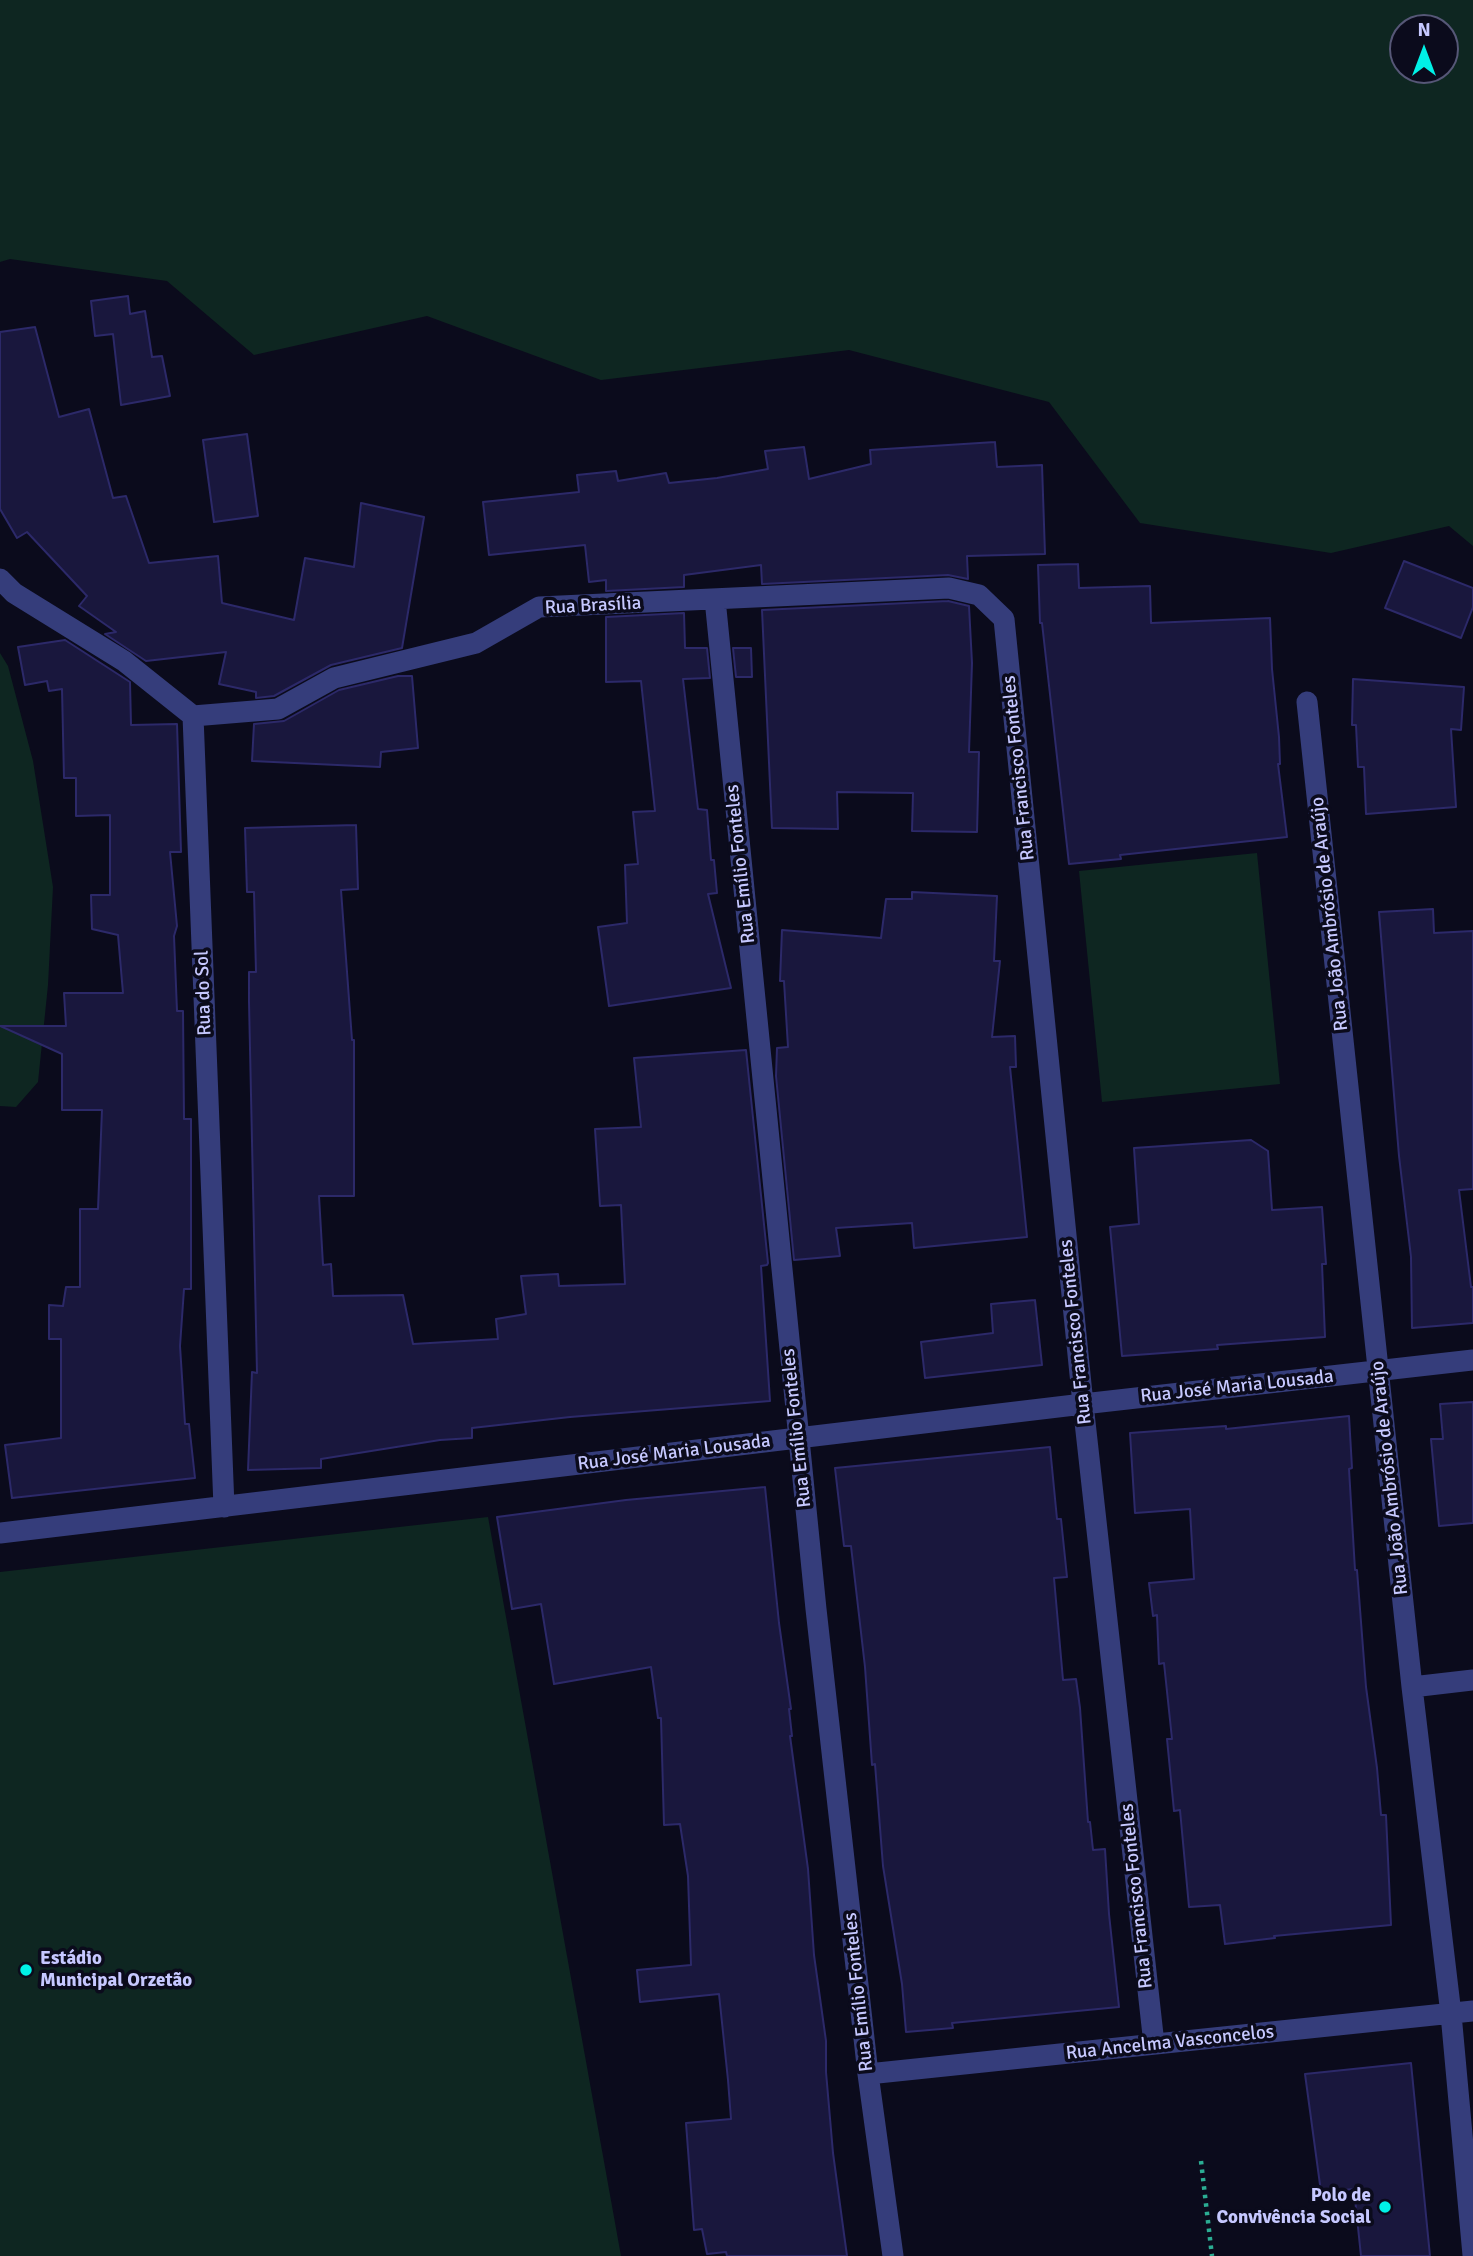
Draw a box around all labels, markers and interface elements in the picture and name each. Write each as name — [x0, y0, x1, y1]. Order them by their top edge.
north arrow — [1389, 14, 1459, 84]
text: N — [1417, 18, 1431, 42]
street label: Rua Brasília — [544, 592, 642, 620]
street label: Rua Francisco Fonteles — [998, 674, 1040, 862]
street label: Rua Emílio Fonteles — [721, 783, 761, 945]
street label: Rua João Ambrósio de Araújo — [1306, 796, 1354, 1032]
street label: Rua do Sol — [191, 950, 217, 1036]
street label: Rua Francisco Fonteles — [1055, 1238, 1097, 1426]
street label: Rua Emílio Fonteles — [777, 1347, 817, 1509]
street label: Rua João Ambrósio de Araújo — [1366, 1360, 1414, 1596]
street label: Rua José Maria Lousada — [1139, 1366, 1335, 1408]
street label: Rua José Maria Lousada — [576, 1430, 772, 1476]
street label: Rua Francisco Fonteles — [1116, 1802, 1158, 1990]
street label: Rua Emílio Fonteles — [839, 1911, 879, 2073]
place label: Estádio Municipal Orzetão — [40, 1948, 192, 1992]
marker: Estádio Municipal Orzetão — [18, 1962, 34, 1978]
street label: Rua Ancelma Vasconcelos — [1065, 2021, 1275, 2065]
place label: Polo de Convivência Social — [1217, 2185, 1371, 2229]
marker: Polo de Convivência Social — [1377, 2199, 1393, 2215]

